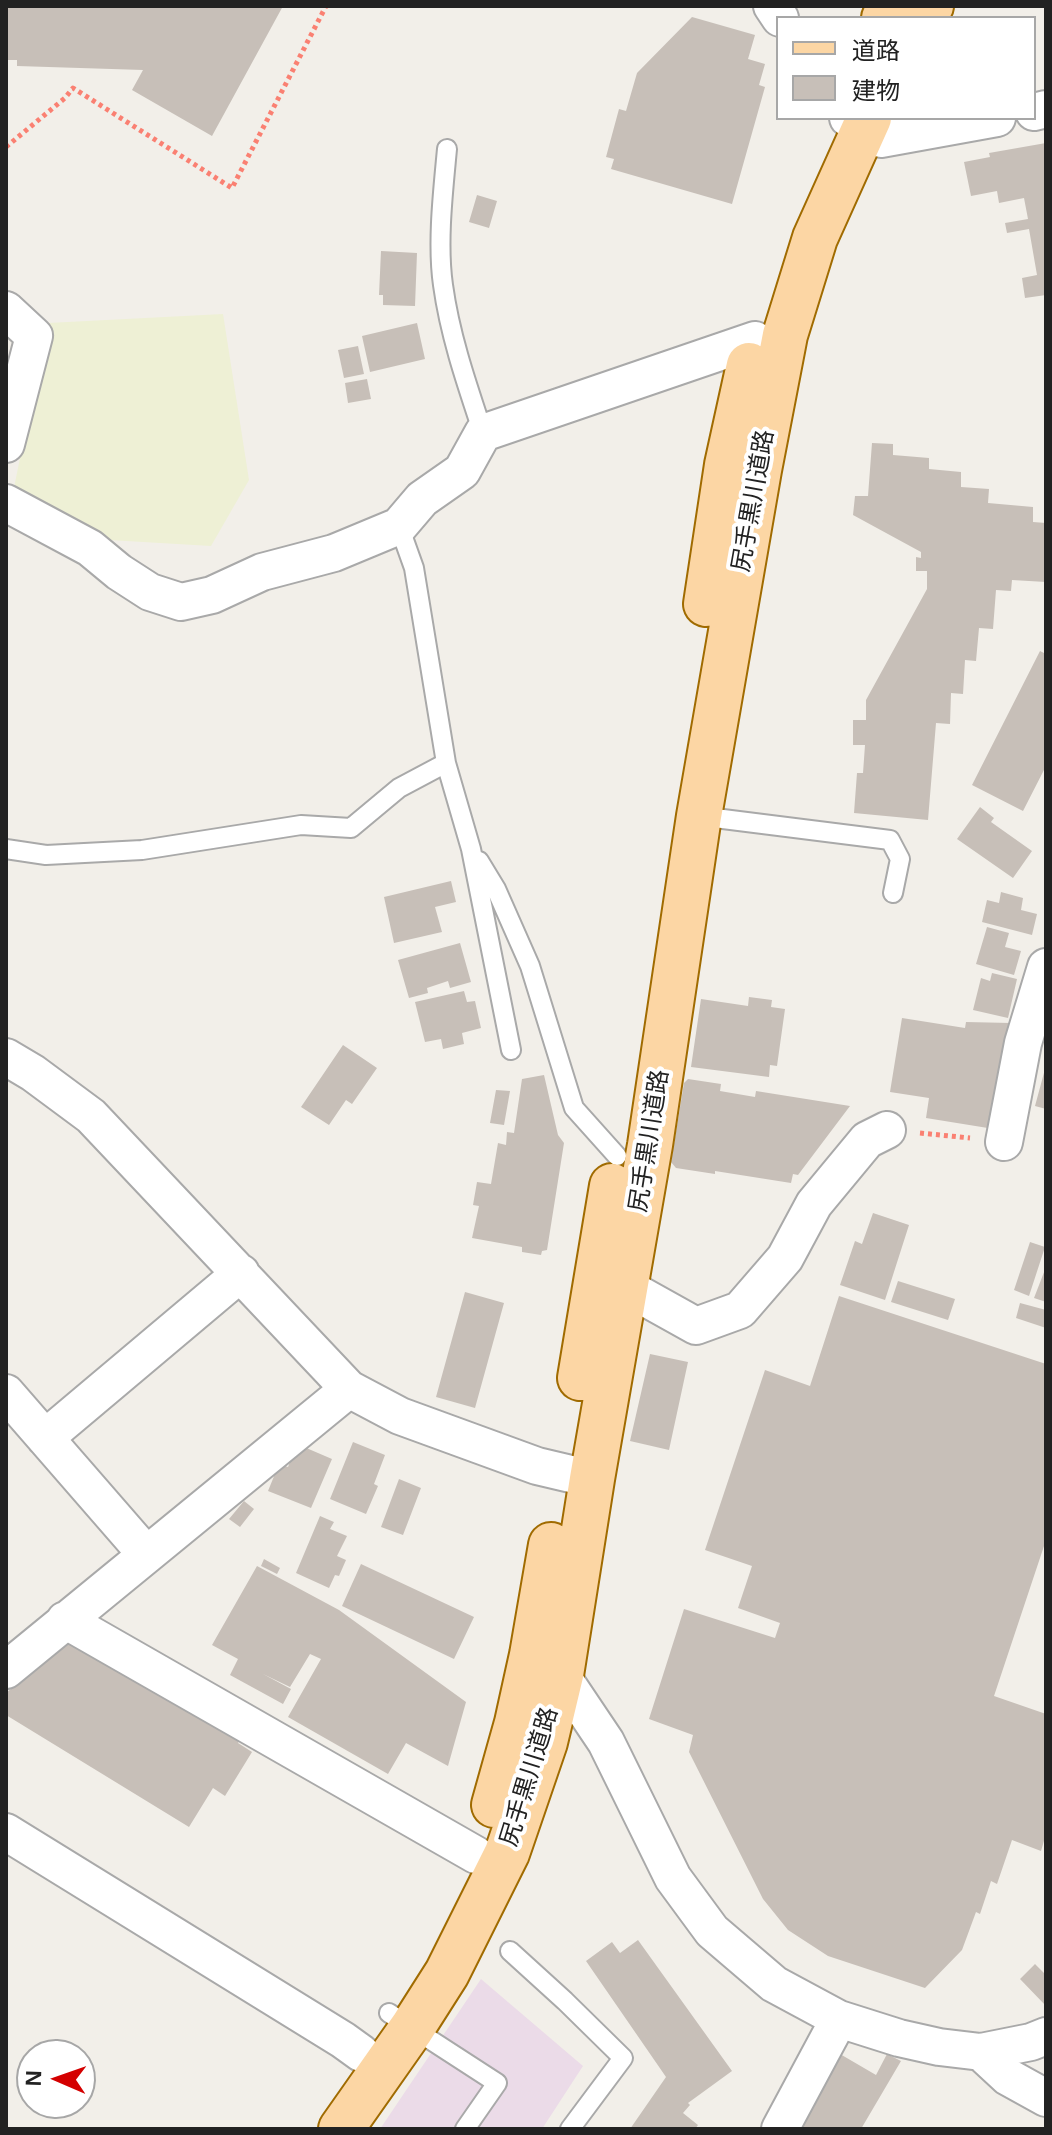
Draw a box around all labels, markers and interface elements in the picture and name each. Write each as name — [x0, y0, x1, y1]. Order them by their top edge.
legend — [776, 16, 1036, 120]
text: 道路 — [852, 37, 900, 64]
text: 建物 — [852, 77, 900, 104]
street label: 尻手黒川道路 — [727, 428, 781, 574]
street label: 尻手黒川道路 — [625, 1068, 675, 1214]
street label: 尻手黒川道路 — [495, 1704, 565, 1850]
north arrow — [16, 2039, 96, 2119]
text: N — [21, 2070, 46, 2087]

